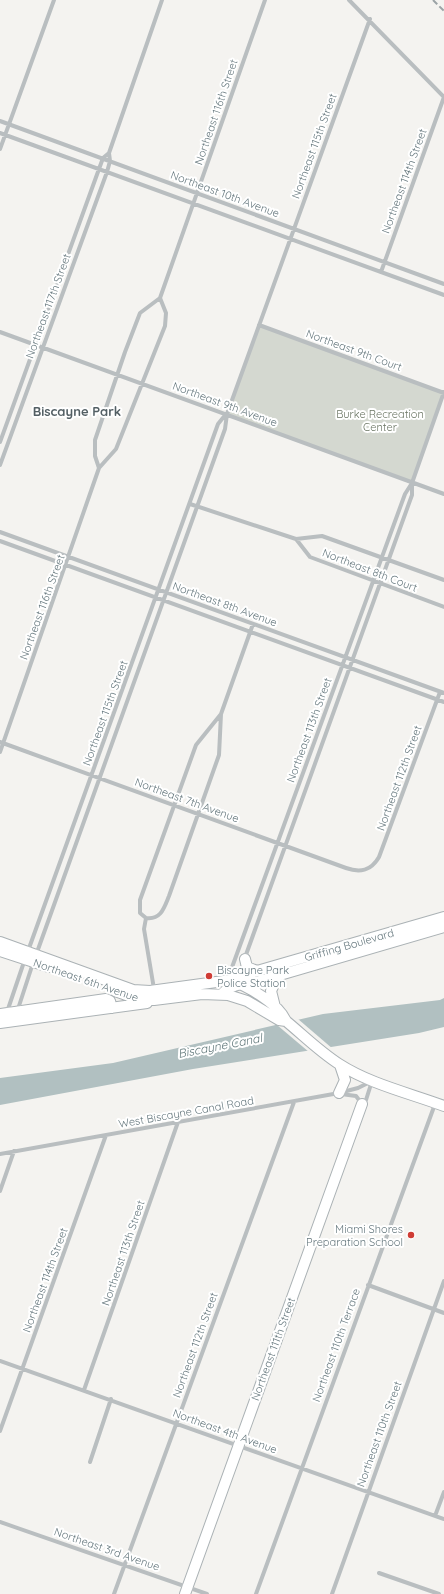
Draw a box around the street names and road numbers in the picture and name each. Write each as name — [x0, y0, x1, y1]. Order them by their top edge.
street label: Northeast 116th Street — [191, 57, 241, 167]
street label: Northeast 115th Street — [288, 91, 340, 200]
street label: Northeast 114th Street — [379, 126, 430, 235]
street label: Northeast 10th Avenue — [169, 168, 281, 220]
street label: Northeast 117th Street — [23, 251, 74, 360]
street label: Northeast 9th Court — [304, 326, 404, 374]
street label: Northeast 9th Avenue — [171, 379, 279, 429]
street label: Northeast 8th Court — [321, 545, 420, 595]
street label: Northeast 116th Street — [16, 552, 68, 661]
street label: Northeast 8th Avenue — [171, 579, 279, 629]
street label: Northeast 115th Street — [79, 658, 131, 767]
street label: Northeast 113th Street — [284, 675, 335, 784]
street label: Northeast 112th Street — [373, 723, 425, 833]
street label: Northeast 7th Avenue — [133, 775, 241, 825]
street label: Griffing Boulevard — [303, 926, 395, 964]
street label: Northeast 6th Avenue — [32, 955, 140, 1005]
street label: West Biscayne Canal Road — [117, 1093, 255, 1131]
street label: Northeast 113th Street — [98, 1198, 148, 1308]
street label: Northeast 114th Street — [20, 1225, 71, 1334]
street label: Northeast 110th Terrace — [309, 1286, 363, 1404]
street label: Northeast 112th Street — [169, 1290, 221, 1400]
street label: Northeast 111th Street — [248, 1295, 298, 1403]
street label: Northeast 110th Street — [353, 1379, 405, 1489]
street label: Northeast 4th Avenue — [171, 1406, 279, 1456]
street label: Northeast 3rd Avenue — [52, 1524, 162, 1574]

